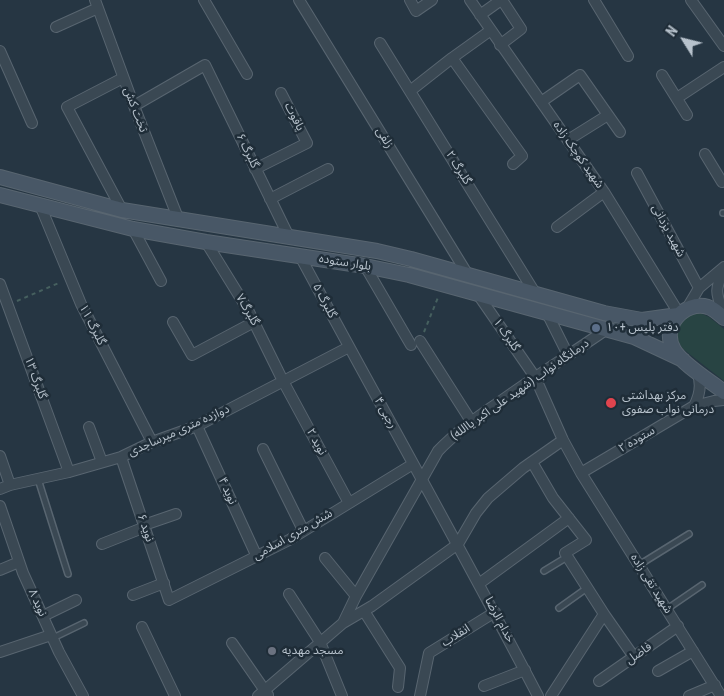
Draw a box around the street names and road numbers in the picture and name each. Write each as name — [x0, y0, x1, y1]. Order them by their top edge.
street label: تخت کش — [120, 85, 150, 135]
street label: یاقوت — [281, 100, 307, 134]
street label: شهید کوچک زاده — [550, 119, 606, 191]
street label: زلفی — [372, 125, 396, 151]
street label: گلبرگ ۶ — [232, 131, 262, 171]
street label: گلبرگ ۲ — [442, 148, 474, 188]
street label: شهید یزدانی — [648, 202, 688, 260]
street label: بلوار ستوده — [318, 252, 372, 274]
street label: گلبرگ ۵ — [309, 281, 339, 321]
street label: گلبرگ۷ — [232, 292, 262, 328]
street label: گلبرگ ۱۱ — [76, 302, 108, 348]
street label: گلبرگ ۱ — [489, 316, 523, 354]
street label: درمانگاه نواب (شهید علی اکبر یاالله) — [448, 336, 592, 444]
street label: گلبرگ ۱۳ — [21, 355, 49, 401]
street label: رجبی ۴ — [371, 395, 399, 431]
street label: دوازده متری میرساجدی — [126, 402, 232, 460]
street label: ستوده ۲ — [616, 424, 658, 456]
street label: نوید ۲ — [303, 426, 329, 458]
street label: نوید ۴ — [215, 475, 239, 507]
street label: شش متری اسلامی — [251, 506, 335, 564]
street label: نوید ۶ — [134, 512, 156, 544]
street label: شهید تقی زاده — [627, 551, 675, 617]
street label: نوید ۸ — [25, 587, 49, 619]
street label: خدام الرضا — [481, 595, 517, 645]
street label: انقلاب — [439, 622, 473, 650]
street label: فاضل — [623, 640, 655, 668]

